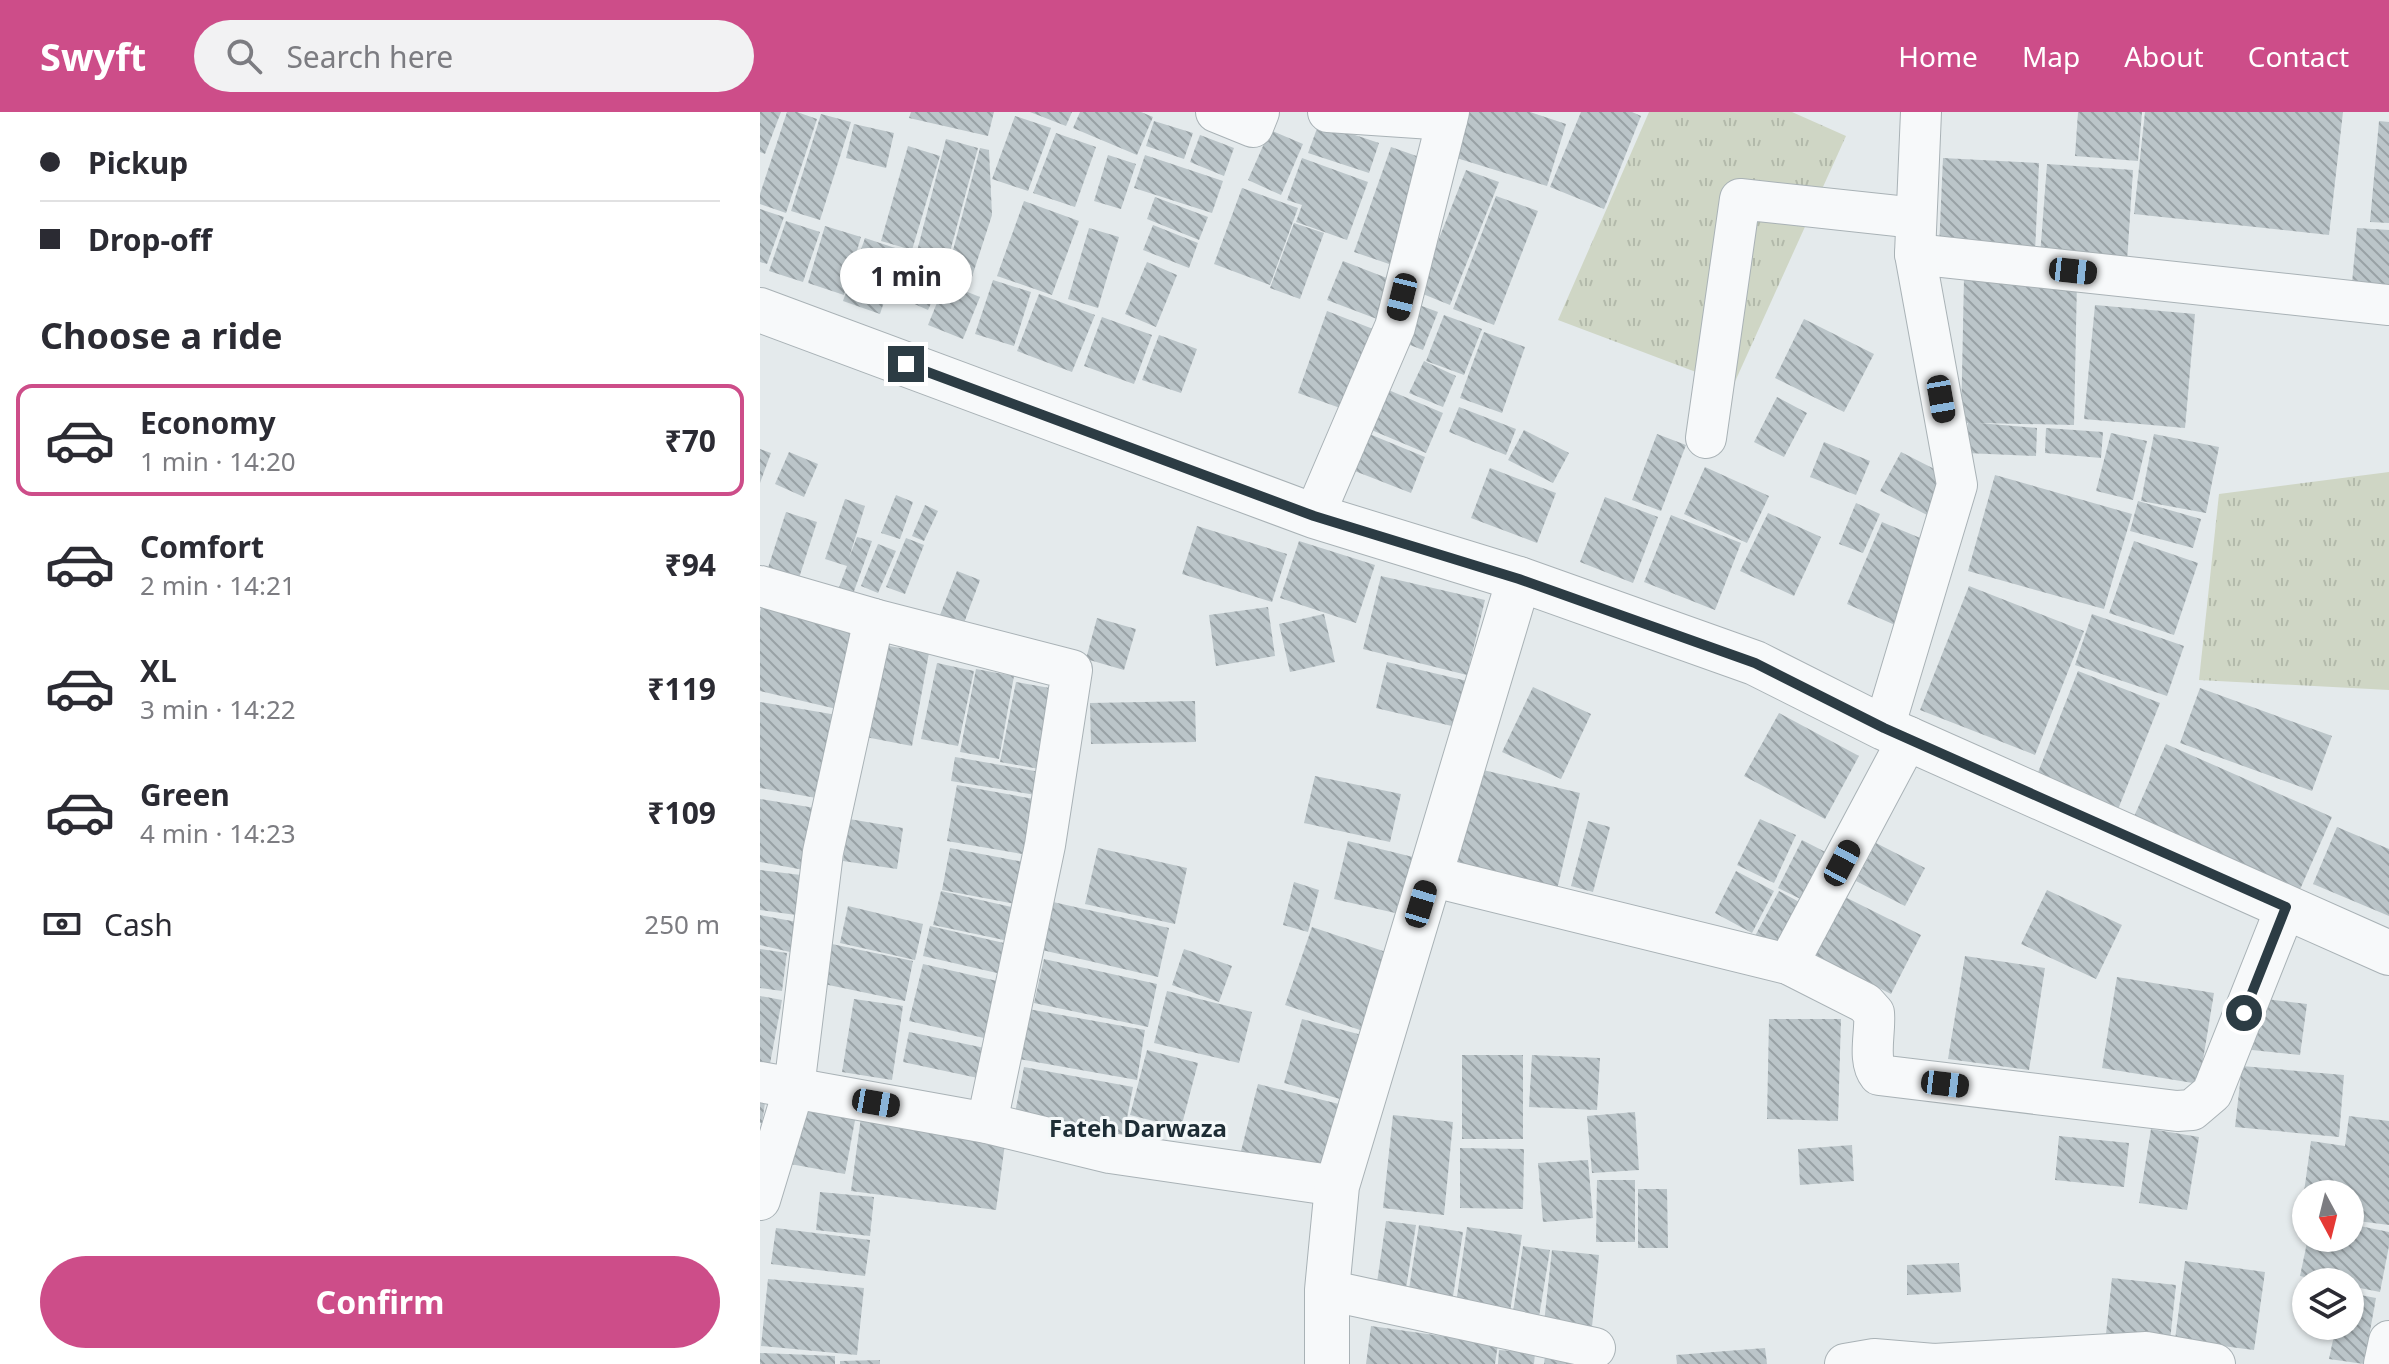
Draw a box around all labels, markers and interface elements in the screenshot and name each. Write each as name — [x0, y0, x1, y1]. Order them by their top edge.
search box — [194, 20, 754, 92]
text: Swyft — [40, 30, 146, 82]
icon: search — [222, 34, 266, 78]
text: Search here — [286, 36, 453, 77]
text: Home — [1898, 37, 1978, 75]
text: Map — [2022, 37, 2080, 75]
text: About — [2124, 37, 2204, 75]
text: Contact — [2248, 37, 2349, 75]
text: Pickup — [88, 142, 188, 183]
text: Drop-off — [88, 219, 212, 260]
callout: 1 min — [840, 248, 972, 304]
car — [2048, 257, 2098, 285]
text: 1 min — [870, 258, 942, 294]
car — [1385, 271, 1419, 323]
text: Choose a ride — [40, 311, 282, 360]
route end — [888, 346, 924, 382]
car — [1925, 373, 1957, 425]
text: Economy — [140, 402, 276, 443]
icon: car — [44, 404, 116, 476]
text: ₹70 — [665, 420, 716, 461]
text: 1 min · 14:20 — [140, 443, 296, 479]
text: Comfort — [140, 526, 264, 567]
icon: car — [44, 528, 116, 600]
text: ₹94 — [665, 544, 716, 585]
text: 2 min · 14:21 — [140, 567, 296, 603]
text: XL — [140, 650, 177, 691]
icon: car — [44, 652, 116, 724]
text: ₹119 — [647, 668, 716, 709]
text: 3 min · 14:22 — [140, 691, 296, 727]
text: Green — [140, 774, 230, 815]
icon: car — [44, 776, 116, 848]
text: ₹109 — [647, 792, 716, 833]
text: 4 min · 14:23 — [140, 815, 296, 851]
car — [1820, 836, 1864, 890]
car — [1403, 878, 1439, 930]
icon: cash — [40, 902, 84, 946]
text: Cash — [104, 904, 173, 945]
text: 250 m — [644, 906, 720, 942]
route start — [2226, 995, 2262, 1031]
car — [1920, 1069, 1970, 1099]
car — [850, 1087, 902, 1119]
district label: Fateh Darwaza — [1049, 1111, 1227, 1144]
north arrow — [2292, 1180, 2364, 1252]
map controls — [2292, 1180, 2364, 1340]
button: Confirm — [40, 1256, 720, 1348]
button: layers — [2292, 1268, 2364, 1340]

